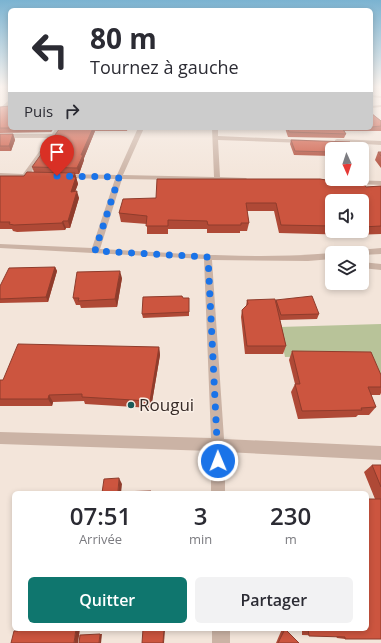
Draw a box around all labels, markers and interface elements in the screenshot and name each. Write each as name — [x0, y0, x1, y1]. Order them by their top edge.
text: 80 m — [90, 19, 157, 57]
icon: left — [24, 24, 76, 76]
text: Tournez à gauche — [90, 55, 239, 79]
icon: right — [61, 100, 83, 122]
text: Puis — [24, 101, 53, 121]
pin — [40, 135, 74, 176]
icon: arrive — [46, 141, 68, 163]
north arrow — [325, 142, 369, 186]
map controls — [325, 142, 369, 290]
button: sound — [325, 194, 369, 238]
button: layers — [325, 246, 369, 290]
place label: Rougui — [139, 393, 194, 416]
marker: Rougui — [126, 400, 136, 410]
position arrow — [197, 440, 239, 482]
text: 07:51 — [70, 499, 131, 532]
text: 3 — [194, 499, 208, 532]
text: 230 — [270, 499, 311, 532]
text: Arrivée — [79, 530, 122, 548]
text: min — [189, 530, 212, 548]
text: m — [285, 530, 297, 548]
button: Quitter — [28, 577, 187, 623]
button: Partager — [195, 577, 353, 623]

